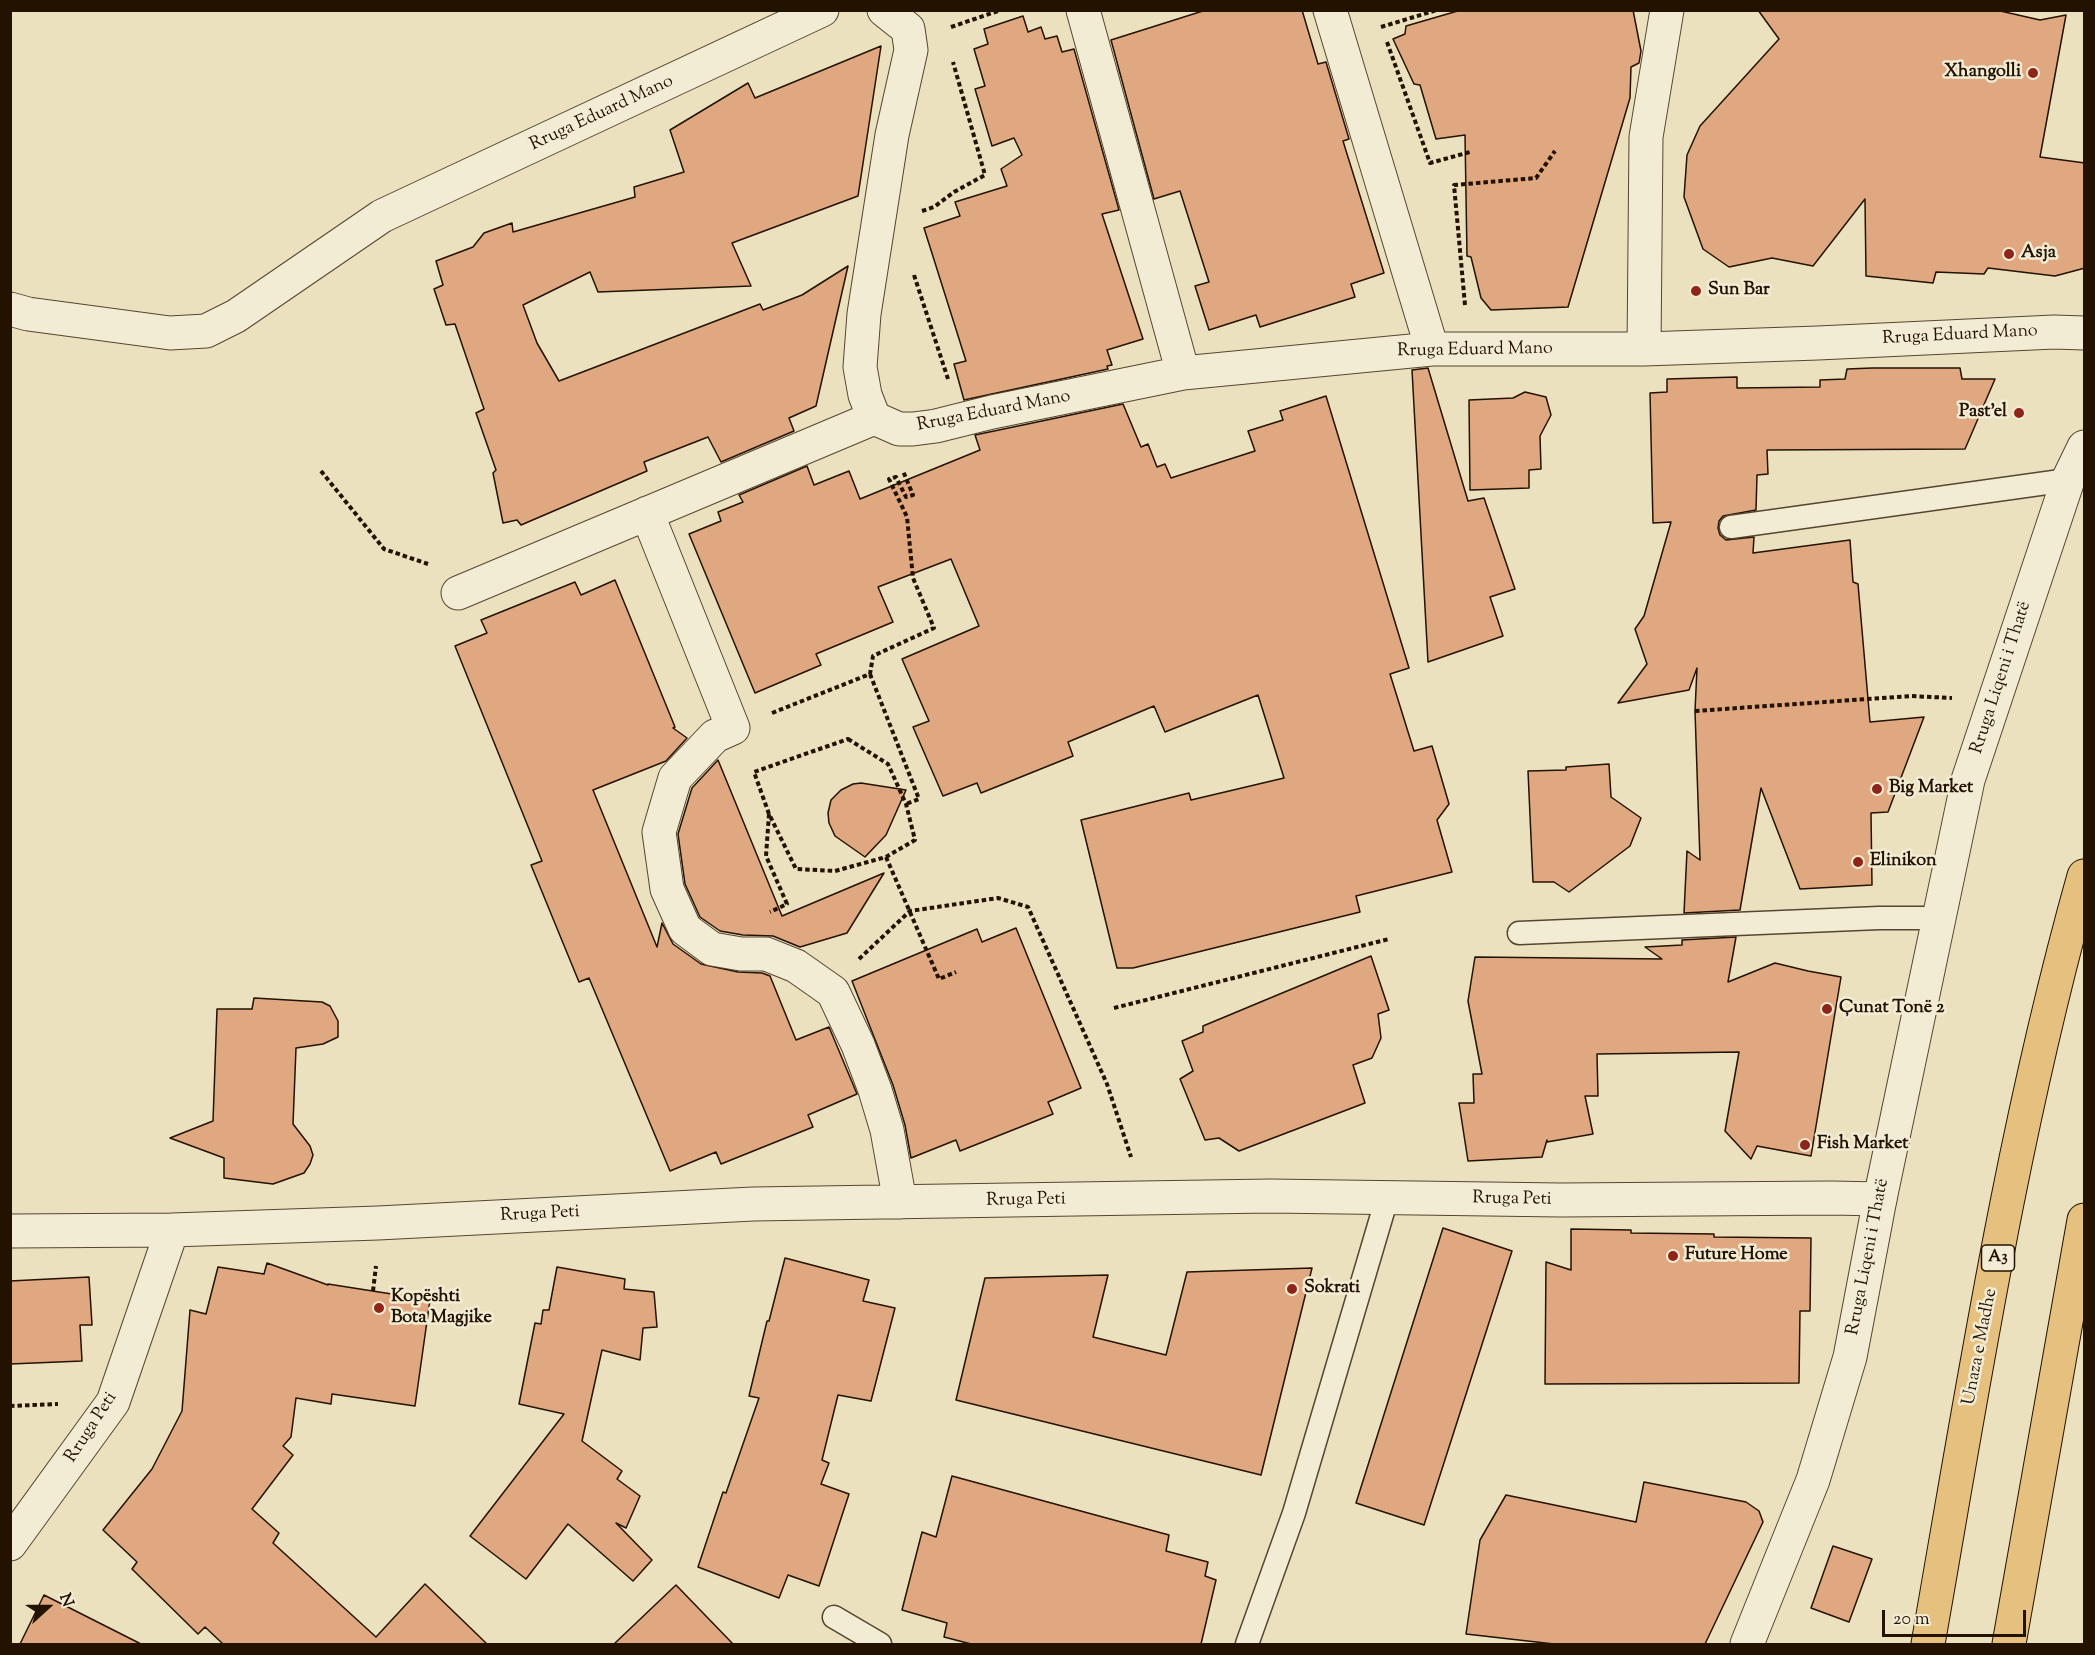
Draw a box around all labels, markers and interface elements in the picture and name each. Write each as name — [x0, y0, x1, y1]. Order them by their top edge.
place label: Xhangolli — [1945, 62, 2021, 84]
marker: Xhangolli — [2026, 66, 2040, 80]
street label: Rruga Eduard Mano — [527, 71, 677, 157]
place label: Asja — [2021, 243, 2056, 265]
marker: Asja — [2002, 247, 2016, 261]
place label: Sun Bar — [1708, 280, 1770, 302]
marker: Sun Bar — [1689, 284, 1703, 298]
street label: Rruga Eduard Mano — [1882, 321, 2038, 351]
street label: Rruga Eduard Mano — [1397, 339, 1553, 363]
street label: Rruga Eduard Mano — [915, 387, 1073, 437]
place label: Past'el — [1959, 402, 2007, 424]
marker: Past'el — [2012, 406, 2026, 420]
street label: Rruga Liqeni i Thatë — [1967, 599, 2037, 757]
place label: Big Market — [1889, 778, 1973, 800]
marker: Big Market — [1870, 782, 1884, 796]
place label: Elinikon — [1870, 851, 1937, 873]
marker: Elinikon — [1851, 855, 1865, 869]
place label: Çunat Tonë 2 — [1839, 998, 1944, 1020]
marker: Çunat Tonë 2 — [1820, 1002, 1834, 1016]
place label: Fish Market — [1817, 1134, 1908, 1156]
marker: Fish Market — [1798, 1138, 1812, 1152]
street label: Rruga Liqeni i Thatë — [1843, 1177, 1895, 1337]
street label: Rruga Peti — [1472, 1189, 1552, 1211]
street label: Rruga Peti — [986, 1190, 1066, 1212]
street label: Rruga Peti — [500, 1202, 580, 1228]
place label: Future Home — [1685, 1245, 1788, 1267]
road number: A3 — [1982, 1245, 2014, 1271]
marker: Future Home — [1666, 1249, 1680, 1263]
place label: Sokrati — [1304, 1278, 1360, 1300]
marker: Sokrati — [1285, 1282, 1299, 1296]
place label: Kopështi Bota Magjike — [391, 1287, 492, 1330]
street label: Unaza e Madhe — [1959, 1287, 2003, 1407]
marker: Kopështi Bota Magjike — [372, 1301, 386, 1315]
street label: Rruga Peti — [61, 1389, 123, 1467]
north arrow — [18, 1577, 78, 1637]
text: N — [52, 1590, 78, 1610]
scale bar — [1885, 1598, 2029, 1636]
text: 20 m — [1893, 1607, 1930, 1633]

